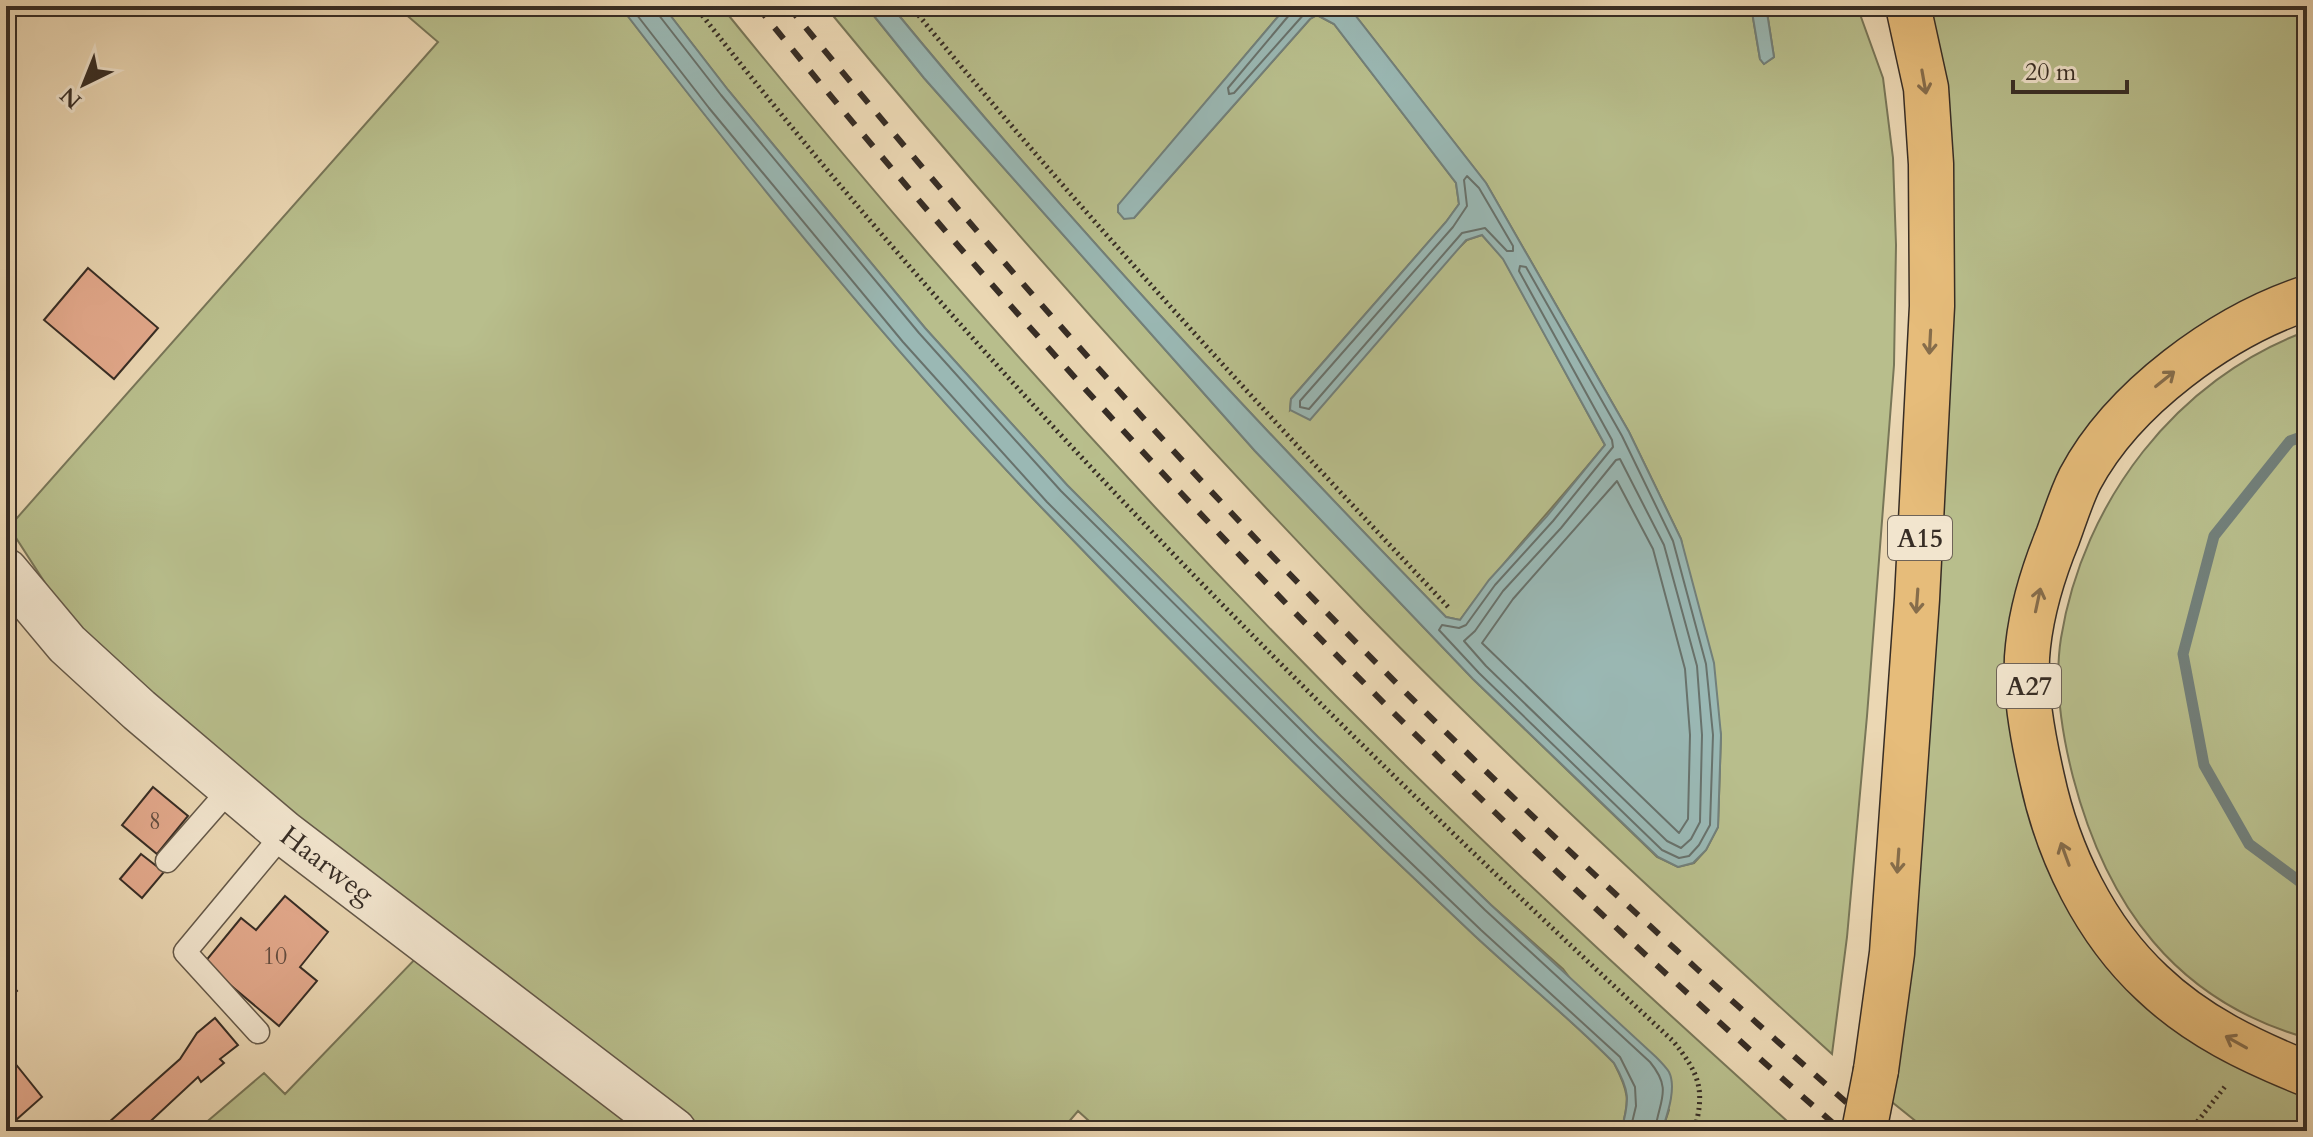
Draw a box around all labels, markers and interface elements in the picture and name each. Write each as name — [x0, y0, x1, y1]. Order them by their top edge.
north arrow — [44, 44, 124, 124]
scale bar — [2013, 44, 2127, 94]
text: 20 m — [2025, 56, 2077, 89]
one-way arrow — [1918, 69, 1933, 95]
text: N — [54, 80, 88, 115]
one-way arrow — [1923, 328, 1938, 355]
one-way arrow — [2154, 371, 2175, 388]
road number: A15 — [1888, 516, 1952, 560]
one-way arrow — [1909, 588, 1924, 614]
one-way arrow — [2031, 588, 2046, 614]
road number: A27 — [1997, 664, 2061, 708]
house number: 8 — [149, 805, 161, 838]
street label: Haarweg — [272, 817, 382, 913]
one-way arrow — [2056, 842, 2071, 867]
one-way arrow — [1890, 847, 1905, 874]
house number: 10 — [263, 940, 287, 973]
one-way arrow — [2225, 1034, 2248, 1050]

